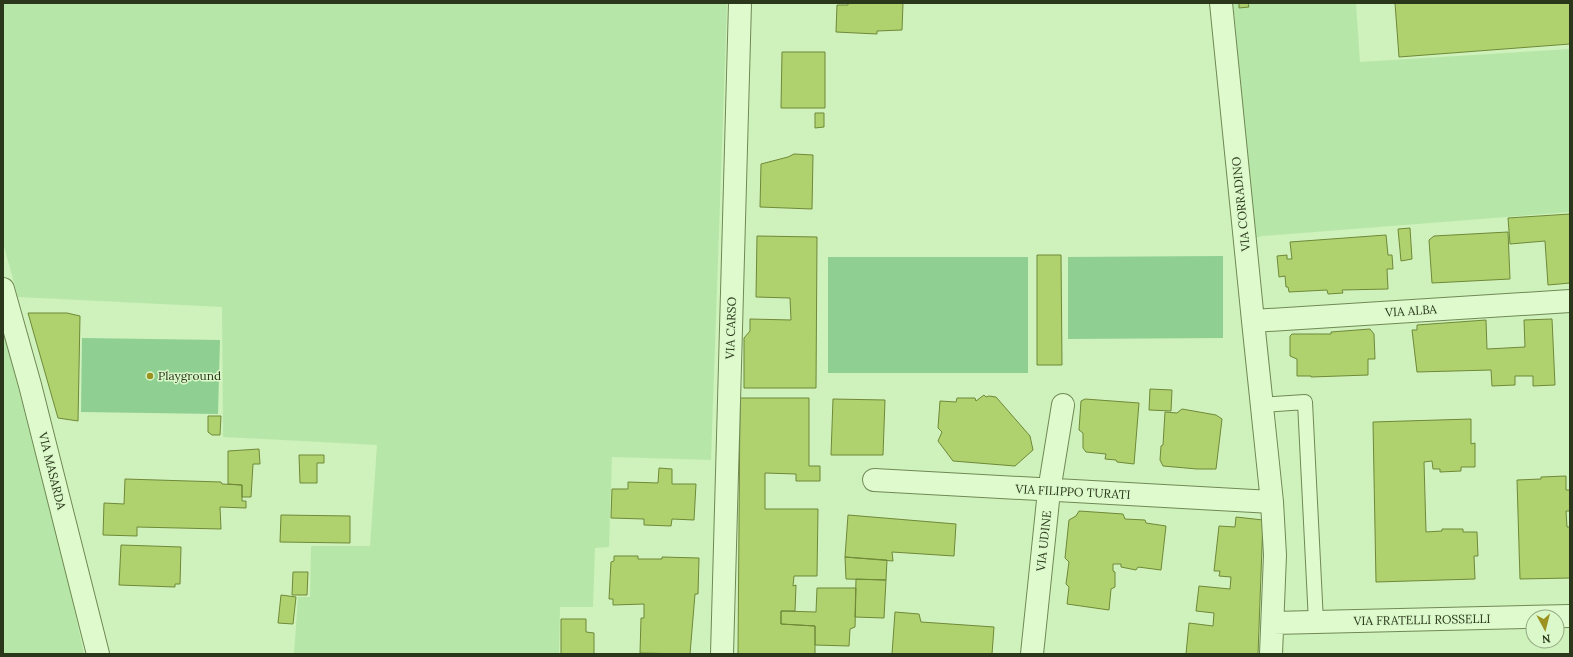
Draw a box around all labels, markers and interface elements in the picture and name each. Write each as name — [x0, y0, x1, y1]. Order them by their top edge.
street label: VIA CORRADINO — [1228, 156, 1253, 253]
street label: VIA CARSO — [722, 297, 739, 360]
street label: VIA ALBA — [1384, 301, 1438, 320]
place label: Playground — [158, 368, 221, 383]
marker: Playground — [145, 371, 155, 381]
street label: VIA MASARDA — [35, 430, 69, 512]
street label: VIA FILIPPO TURATI — [1014, 481, 1131, 502]
street label: VIA UDINE — [1033, 510, 1054, 573]
north arrow — [1525, 609, 1565, 649]
street label: VIA FRATELLI ROSSELLI — [1353, 611, 1490, 628]
text: N — [1541, 631, 1551, 646]

